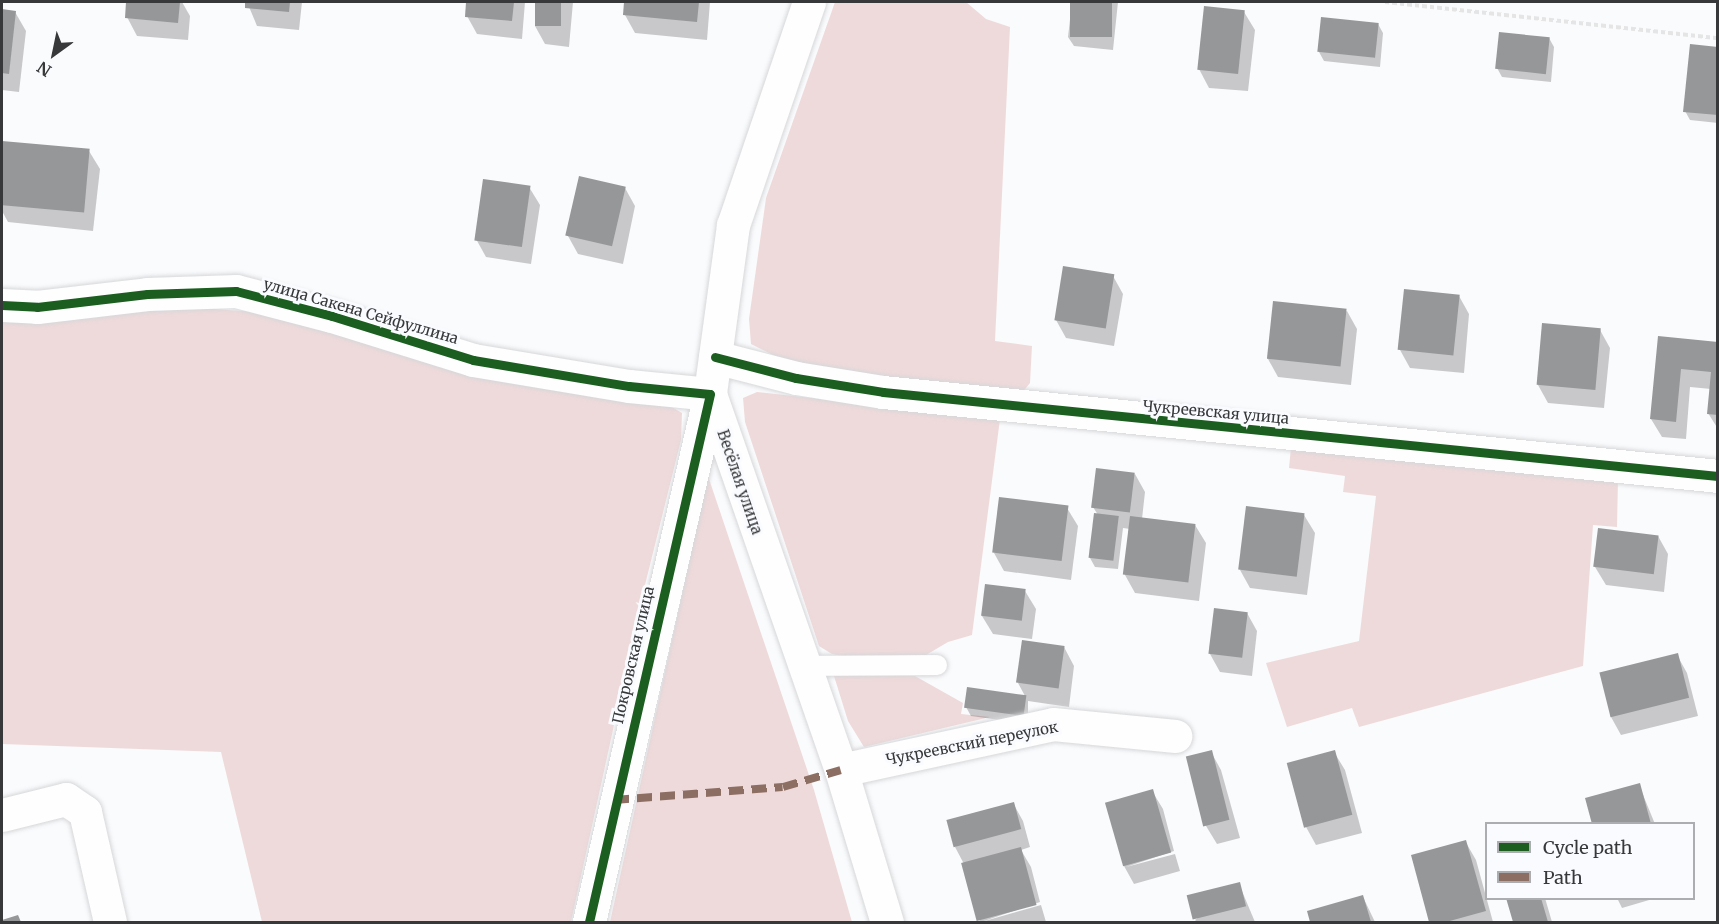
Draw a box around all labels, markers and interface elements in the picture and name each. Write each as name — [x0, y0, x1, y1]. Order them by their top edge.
north arrow — [24, 24, 84, 84]
text: N — [33, 57, 55, 81]
street label: улица Сакена Сейфуллина — [262, 275, 460, 347]
street label: Чукреевская улица — [1142, 397, 1290, 427]
street label: Весёлая улица — [714, 427, 766, 537]
street label: Покровская улица — [608, 584, 658, 726]
street label: Чукреевский переулок — [884, 717, 1060, 769]
legend — [1485, 822, 1695, 900]
text: Cycle path — [1543, 836, 1632, 859]
text: Path — [1543, 866, 1583, 889]

